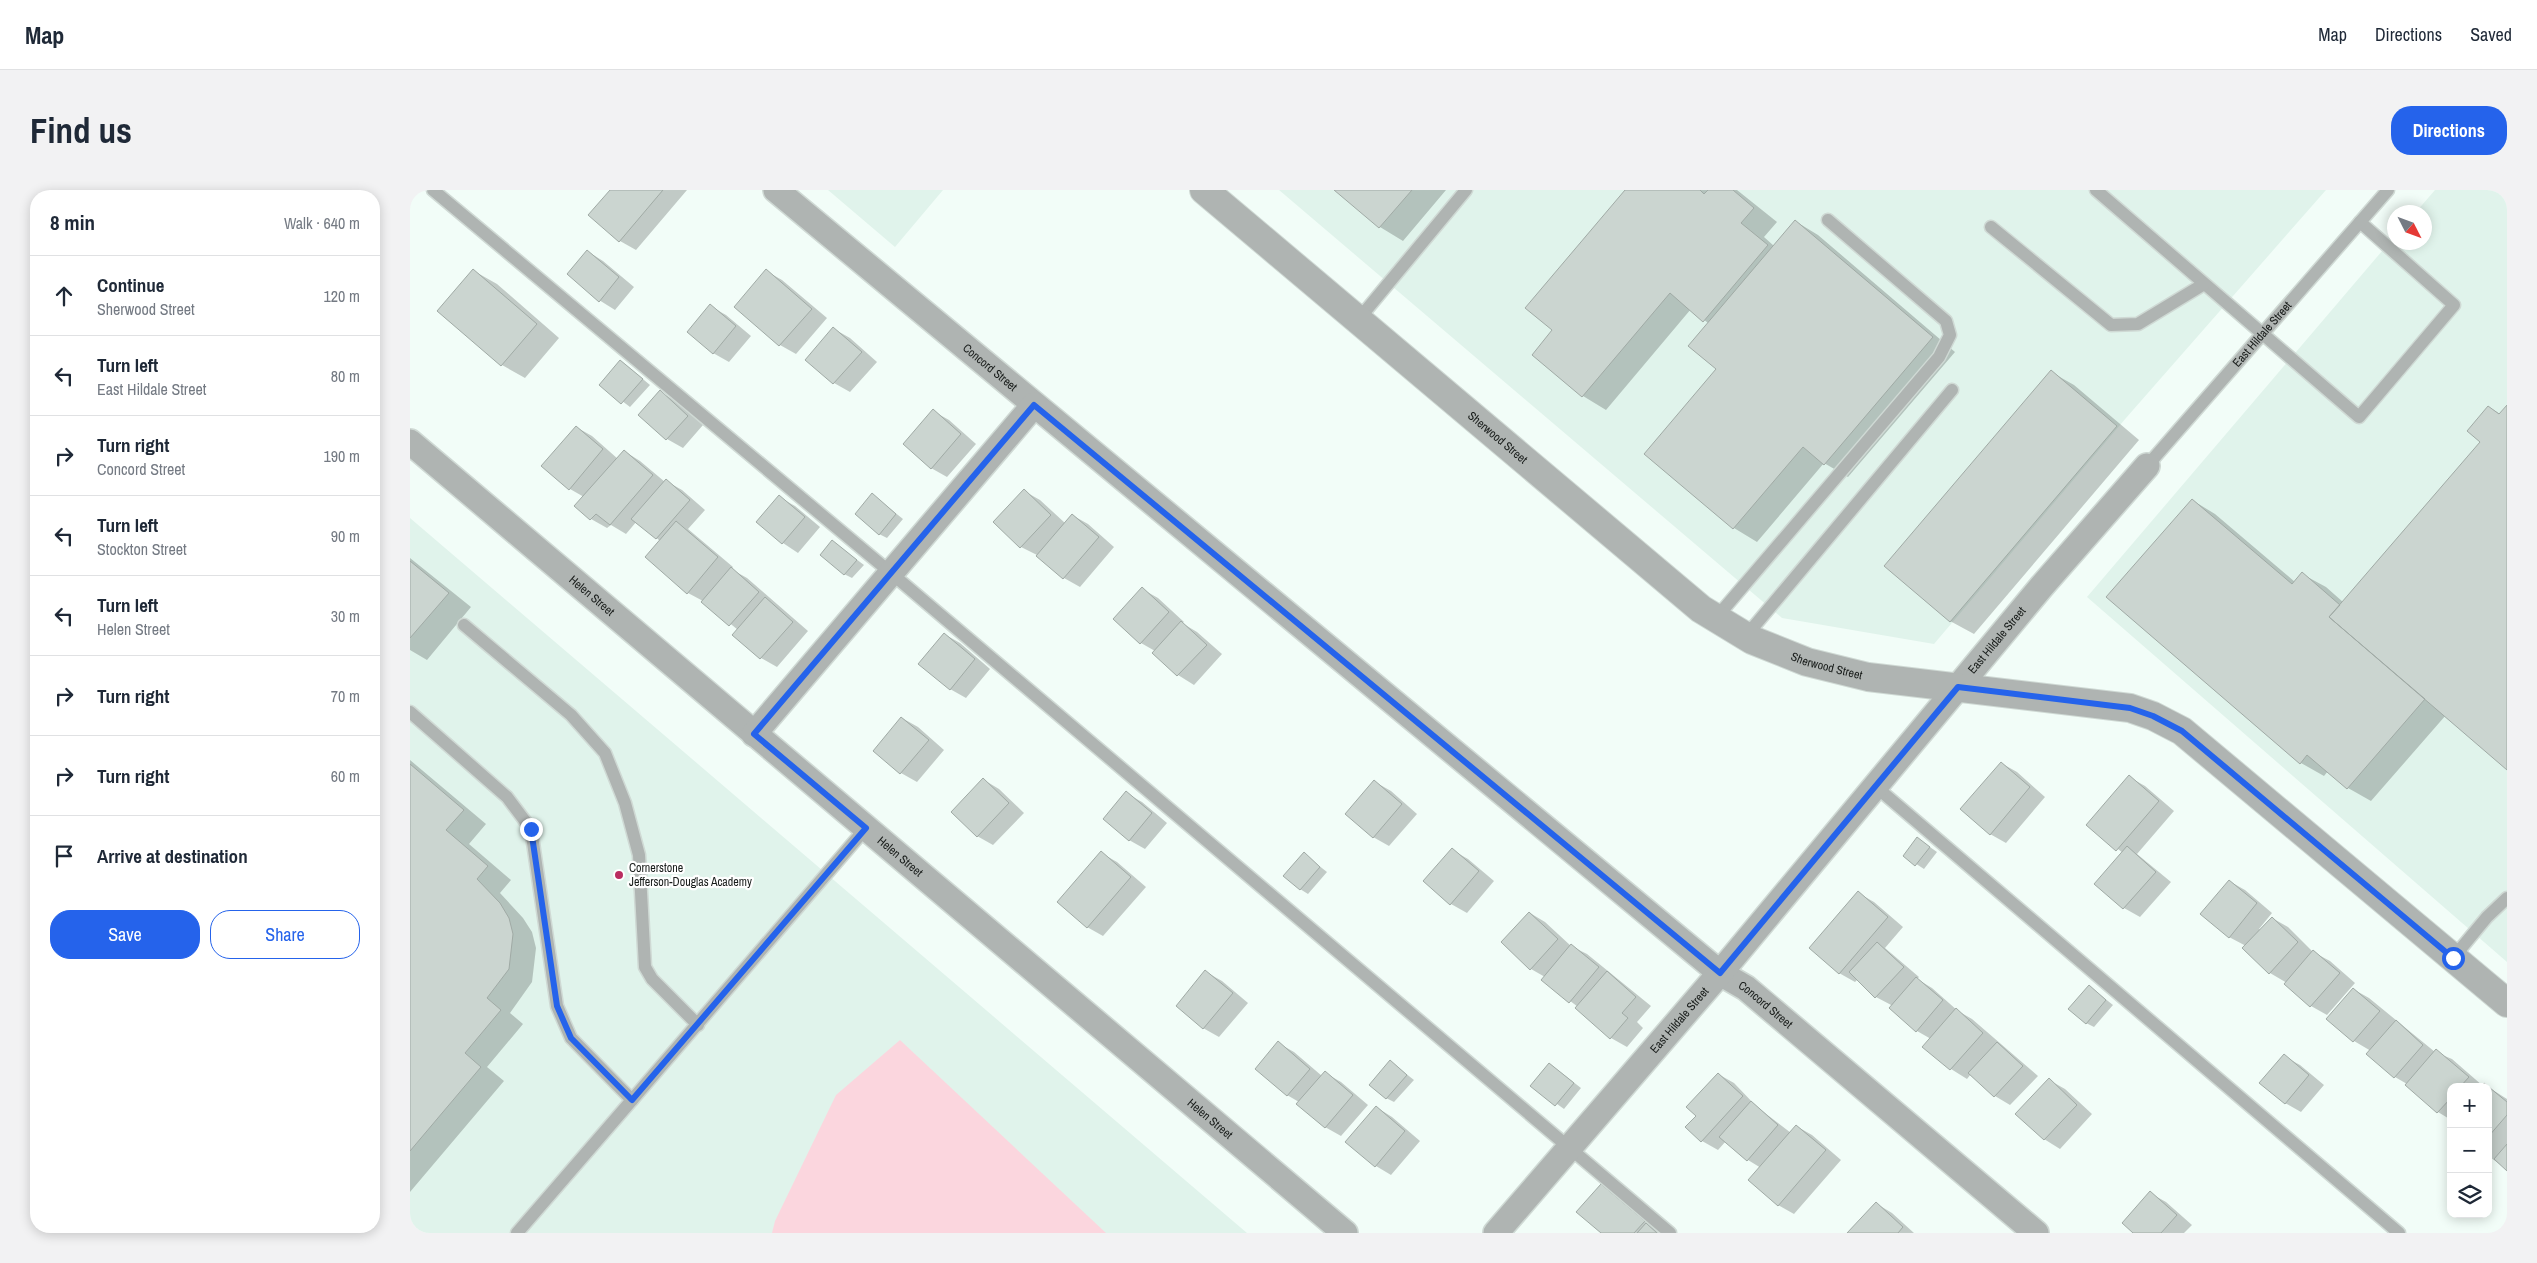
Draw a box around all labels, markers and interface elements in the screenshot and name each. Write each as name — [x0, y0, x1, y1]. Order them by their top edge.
text: Map — [25, 19, 64, 51]
text: Map — [2318, 22, 2347, 47]
text: Directions — [2375, 22, 2442, 47]
text: Saved — [2470, 22, 2512, 47]
button: Directions — [2391, 106, 2507, 155]
text: Find us — [30, 107, 132, 154]
north arrow — [2387, 205, 2432, 250]
text: 8 min — [50, 208, 95, 237]
text: Walk · 640 m — [284, 212, 360, 234]
text: Continue — [97, 272, 165, 298]
icon: ahead — [50, 282, 78, 310]
text: 120 m — [324, 285, 360, 307]
text: Sherwood Street — [97, 298, 195, 320]
street label: East Hildale Street — [2229, 298, 2295, 370]
street label: Concord Street — [959, 340, 1021, 395]
text: Turn left — [97, 352, 158, 378]
icon: left — [50, 362, 78, 390]
text: 80 m — [331, 365, 360, 387]
text: East Hildale Street — [97, 378, 206, 400]
street label: Sherwood Street — [1464, 408, 1531, 467]
text: Turn right — [97, 432, 169, 458]
icon: right — [50, 442, 78, 470]
text: 190 m — [324, 445, 360, 467]
text: Concord Street — [97, 458, 185, 480]
text: Turn left — [97, 512, 158, 538]
icon: left — [50, 522, 78, 550]
text: 90 m — [331, 525, 360, 547]
text: Stockton Street — [97, 538, 187, 560]
street label: Helen Street — [566, 572, 618, 620]
text: Turn left — [97, 592, 158, 618]
icon: left — [50, 602, 78, 630]
street label: East Hildale Street — [1964, 603, 2029, 677]
text: 30 m — [331, 605, 360, 627]
text: Helen Street — [97, 618, 170, 640]
street label: Sherwood Street — [1789, 648, 1864, 683]
icon: right — [50, 682, 78, 710]
text: Turn right — [97, 683, 169, 709]
text: 70 m — [331, 685, 360, 707]
icon: right — [50, 762, 78, 790]
text: Turn right — [97, 763, 169, 789]
text: 60 m — [331, 765, 360, 787]
route end — [520, 818, 543, 841]
street label: Helen Street — [874, 833, 926, 881]
icon: arrive — [50, 842, 78, 870]
text: Arrive at destination — [97, 843, 248, 869]
place label: Cornerstone Jefferson-Douglas Academy — [629, 860, 752, 890]
marker: Cornerstone Jefferson-Douglas Academy — [613, 869, 625, 881]
button: Save — [50, 910, 200, 959]
button: Share — [210, 910, 360, 959]
route start — [2442, 947, 2465, 970]
street label: Concord Street — [1735, 977, 1796, 1032]
street label: East Hildale Street — [1647, 984, 1712, 1056]
map controls — [2447, 1083, 2492, 1218]
button: + — [2447, 1083, 2492, 1128]
street label: Helen Street — [1184, 1095, 1236, 1143]
button: − — [2447, 1128, 2492, 1173]
button: layers — [2447, 1173, 2492, 1218]

